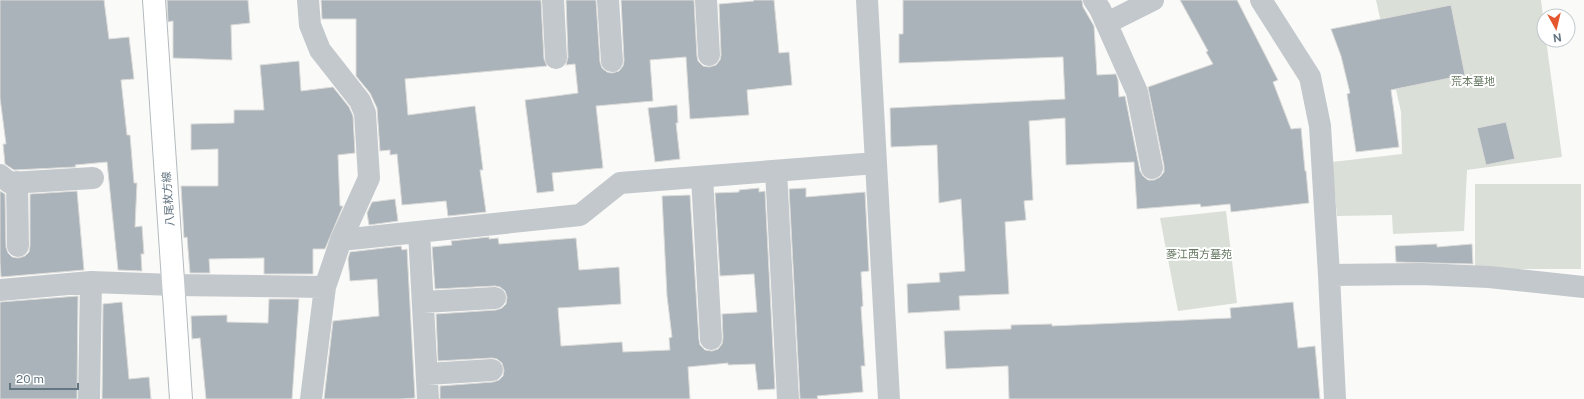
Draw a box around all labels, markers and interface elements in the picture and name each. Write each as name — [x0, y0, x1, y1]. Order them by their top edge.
north arrow — [1536, 8, 1576, 48]
text: N — [1552, 31, 1562, 44]
park label: 荒本墓地 — [1451, 75, 1495, 87]
street label: 八尾枚方線 — [160, 171, 176, 227]
park label: 菱江西方墓苑 — [1166, 248, 1232, 260]
scale bar — [10, 365, 78, 391]
text: 20 m — [16, 372, 44, 386]

